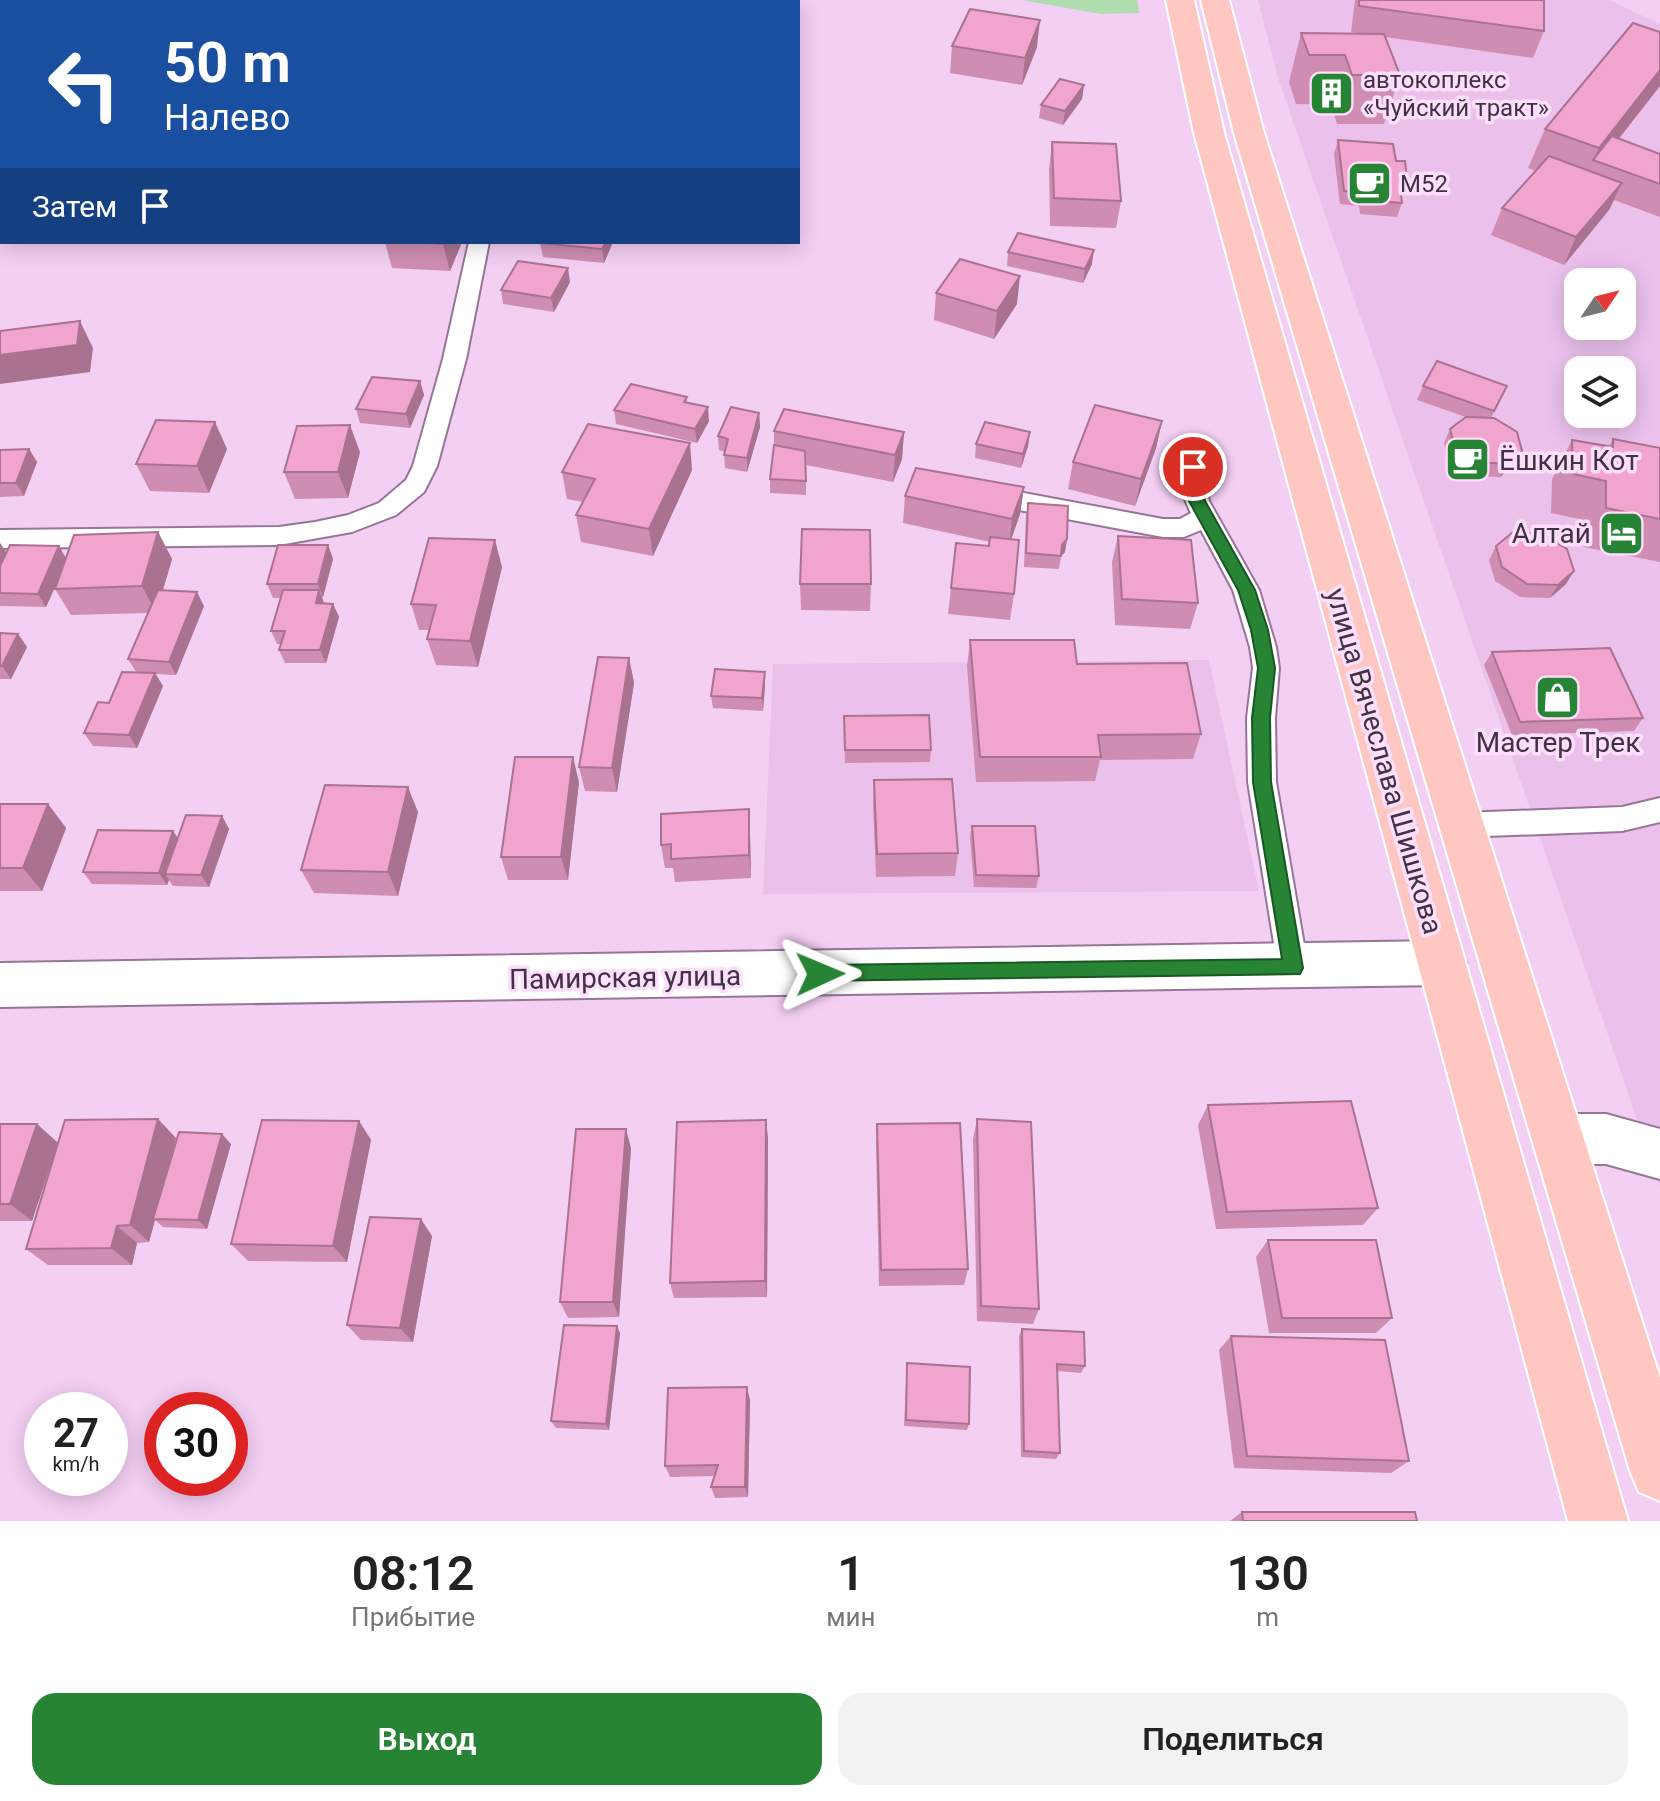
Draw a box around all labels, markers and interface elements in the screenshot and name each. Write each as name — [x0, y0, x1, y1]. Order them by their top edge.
text: 50 m — [164, 30, 291, 96]
icon: left — [32, 32, 136, 136]
place label: автокоплекс «Чуйский тракт» — [1363, 66, 1549, 122]
building icon: автокоплекс «Чуйский тракт» — [1308, 70, 1356, 118]
text: Налево — [164, 97, 290, 139]
cafe icon: М52 — [1345, 160, 1393, 208]
place label: М52 — [1400, 170, 1448, 198]
icon: arrive — [133, 184, 177, 228]
text: Затем — [32, 189, 117, 224]
north arrow — [1564, 268, 1636, 340]
map controls — [1564, 268, 1636, 428]
button: layers — [1564, 356, 1636, 428]
pin — [1159, 433, 1227, 501]
cafe icon: Ёшкин Кот — [1444, 436, 1492, 484]
place label: Ёшкин Кот — [1499, 444, 1639, 477]
icon: arrive — [1171, 445, 1215, 489]
hotel icon: Алтай — [1598, 509, 1646, 557]
place label: Алтай — [1512, 517, 1591, 550]
street label: улица Вячеслава Шишкова — [1319, 584, 1450, 938]
shop icon: Мастер Трек — [1534, 674, 1582, 722]
place label: Мастер Трек — [1476, 726, 1640, 759]
position arrow — [778, 932, 862, 1016]
street label: Памирская улица — [509, 959, 741, 996]
speed limit sign: 30 — [144, 1392, 248, 1496]
text: 27 — [53, 1410, 99, 1457]
text: km/h — [53, 1452, 99, 1476]
text: 08:12 — [352, 1545, 474, 1602]
text: 1 — [837, 1545, 865, 1602]
text: 130 — [1227, 1545, 1309, 1602]
text: Прибытие — [351, 1602, 475, 1632]
text: мин — [826, 1602, 876, 1632]
text: m — [1256, 1602, 1279, 1632]
button: Выход — [32, 1693, 822, 1785]
button: Поделиться — [838, 1693, 1628, 1785]

